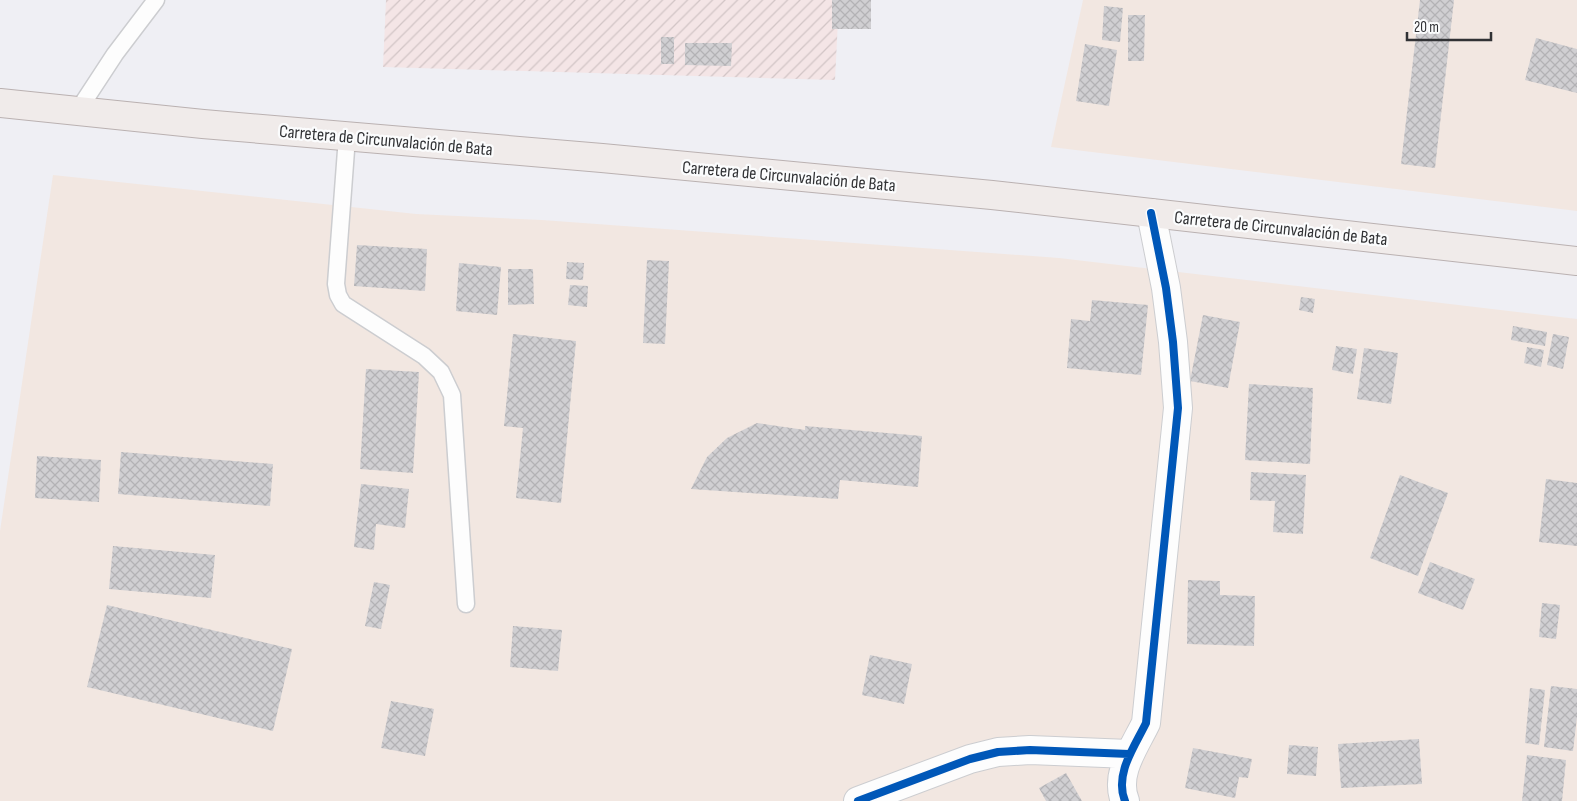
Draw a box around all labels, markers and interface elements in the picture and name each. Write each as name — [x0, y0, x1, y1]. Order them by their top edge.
scale bar — [1407, 10, 1491, 42]
text: 20 m — [1414, 18, 1439, 37]
street label: Carretera de Circunvalación de Bata — [278, 121, 494, 160]
street label: Carretera de Circunvalación de Bata — [681, 157, 897, 196]
street label: Carretera de Circunvalación de Bata — [1173, 207, 1389, 250]

